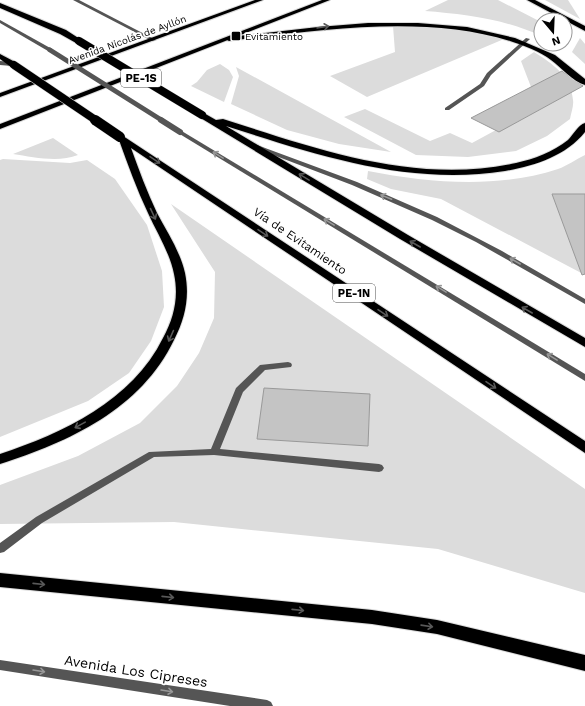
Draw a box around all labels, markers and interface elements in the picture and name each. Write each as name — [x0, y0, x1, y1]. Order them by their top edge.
north arrow — [533, 12, 573, 52]
street label: Avenida Nicolás de Ayllón — [67, 13, 188, 66]
one-way arrow — [316, 23, 329, 31]
marker: Evitamiento — [230, 30, 242, 42]
place label: Evitamiento — [245, 31, 303, 42]
text: N — [550, 34, 562, 48]
road number: PE-1S — [121, 69, 161, 87]
one-way arrow — [213, 151, 224, 159]
one-way arrow — [150, 156, 161, 164]
one-way arrow — [299, 173, 310, 181]
one-way arrow — [381, 193, 393, 200]
street label: Vía de Evitamiento — [251, 205, 349, 277]
one-way arrow — [150, 207, 157, 219]
one-way arrow — [324, 218, 335, 227]
one-way arrow — [258, 228, 269, 237]
one-way arrow — [409, 239, 421, 247]
one-way arrow — [509, 257, 521, 265]
road number: PE-1N — [333, 284, 375, 302]
one-way arrow — [435, 285, 447, 293]
one-way arrow — [521, 305, 533, 313]
one-way arrow — [377, 309, 389, 317]
one-way arrow — [167, 330, 174, 342]
one-way arrow — [546, 353, 558, 361]
one-way arrow — [485, 381, 496, 389]
one-way arrow — [74, 422, 86, 430]
one-way arrow — [32, 580, 45, 588]
one-way arrow — [161, 593, 174, 601]
one-way arrow — [291, 606, 304, 613]
one-way arrow — [420, 622, 433, 630]
street label: Avenida Los Cipreses — [63, 652, 209, 690]
one-way arrow — [32, 667, 45, 675]
one-way arrow — [160, 687, 173, 695]

